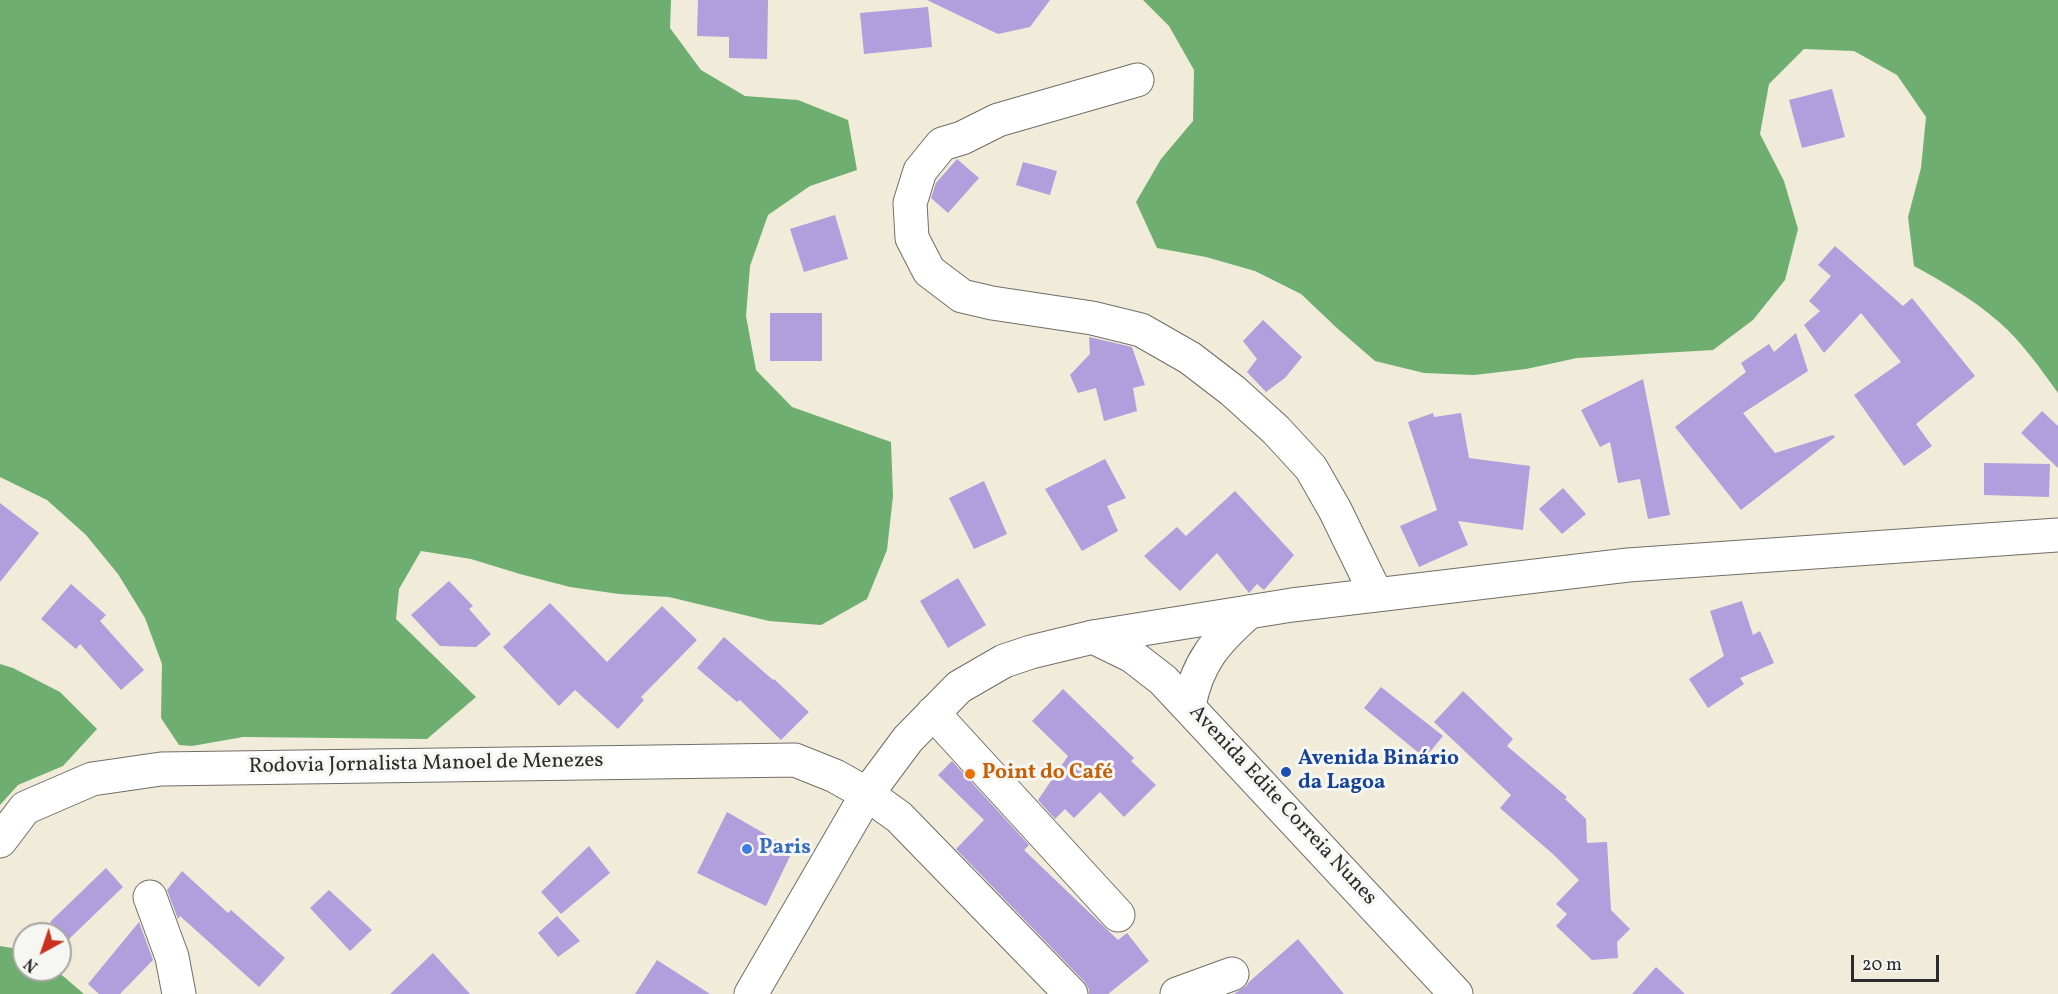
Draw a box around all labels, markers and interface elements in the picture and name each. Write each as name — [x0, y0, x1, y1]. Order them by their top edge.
street label: Avenida Edite Correia Nunes — [1183, 701, 1381, 911]
place label: Avenida Binário da Lagoa — [1298, 747, 1459, 797]
street label: Rodovia Jornalista Manoel de Menezes — [248, 749, 604, 781]
place label: Point do Café — [982, 761, 1113, 787]
marker: Avenida Binário da Lagoa — [1279, 765, 1293, 779]
marker: Point do Café — [963, 767, 977, 781]
place label: Paris — [759, 836, 811, 862]
marker: Paris — [740, 842, 754, 856]
north arrow — [12, 922, 72, 982]
scale bar — [1854, 943, 1942, 981]
text: N — [20, 952, 43, 976]
text: 20 m — [1862, 953, 1902, 978]

